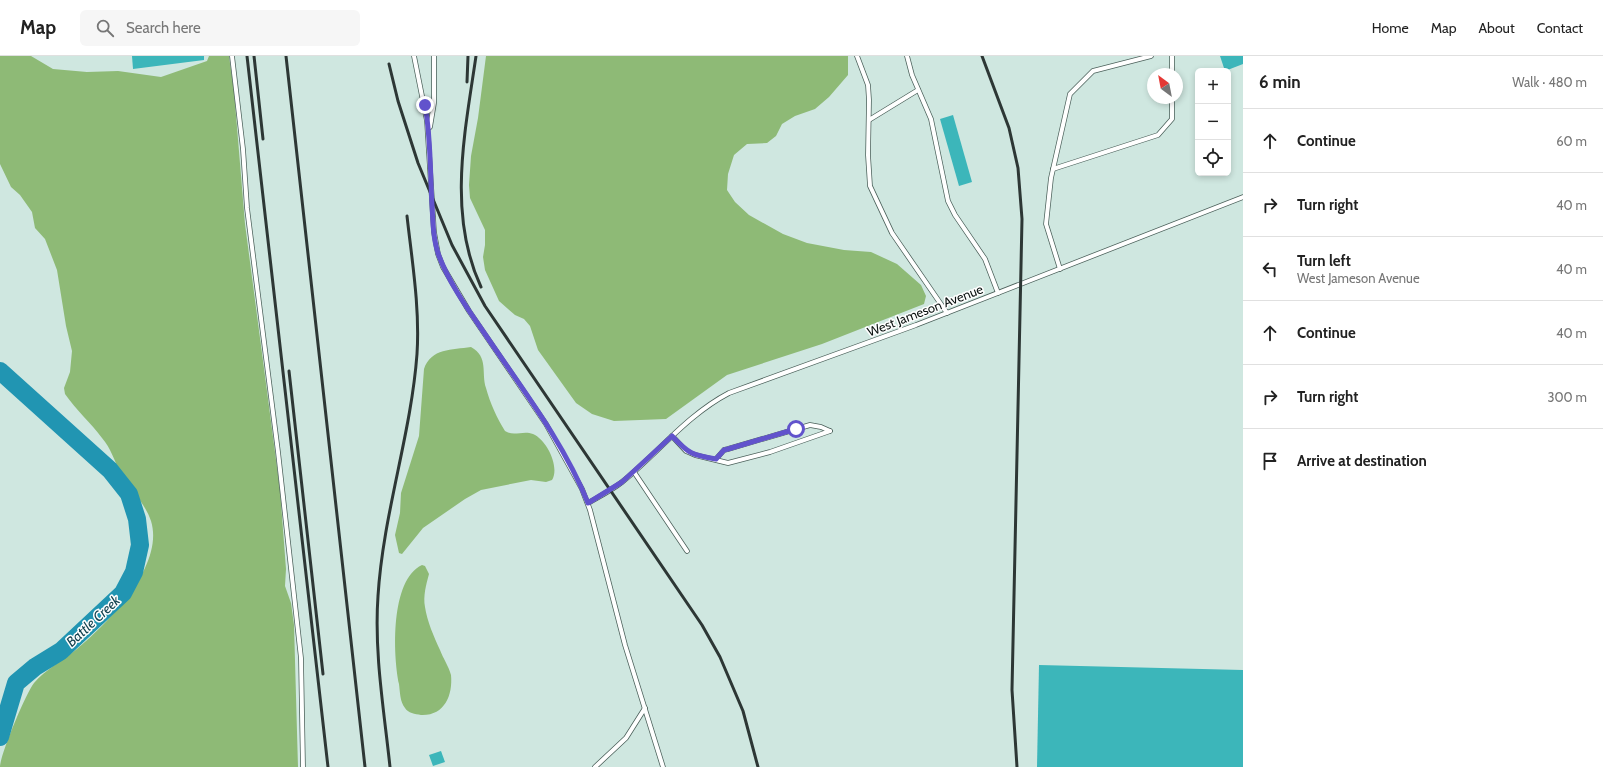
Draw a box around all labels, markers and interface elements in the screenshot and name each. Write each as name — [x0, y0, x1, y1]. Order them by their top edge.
search box — [80, 10, 360, 46]
text: Map — [20, 16, 56, 39]
icon: search — [94, 17, 116, 39]
text: Search here — [126, 19, 201, 37]
text: Home — [1372, 19, 1409, 37]
text: Map — [1431, 19, 1456, 37]
text: About — [1478, 19, 1515, 37]
text: Contact — [1537, 19, 1583, 37]
north arrow — [1147, 68, 1183, 104]
map controls — [1195, 68, 1231, 176]
button: + — [1195, 68, 1231, 104]
text: 6 min — [1259, 72, 1301, 92]
text: Walk · 480 m — [1512, 74, 1587, 90]
route end — [416, 96, 434, 114]
button: − — [1195, 104, 1231, 140]
icon: ahead — [1259, 130, 1281, 152]
text: Continue — [1297, 132, 1356, 150]
text: 60 m — [1556, 133, 1587, 149]
button: locate — [1195, 140, 1231, 176]
icon: right — [1259, 194, 1281, 216]
text: Turn right — [1297, 196, 1358, 214]
text: 40 m — [1556, 197, 1587, 213]
text: Turn left — [1297, 252, 1351, 270]
icon: left — [1259, 258, 1281, 280]
text: 40 m — [1556, 261, 1587, 277]
text: West Jameson Avenue — [1297, 270, 1420, 286]
street label: West Jameson Avenue — [865, 280, 985, 339]
icon: ahead — [1259, 322, 1281, 344]
text: Continue — [1297, 324, 1356, 342]
text: 40 m — [1556, 325, 1587, 341]
icon: right — [1259, 386, 1281, 408]
text: Turn right — [1297, 388, 1358, 406]
text: 300 m — [1547, 389, 1587, 405]
route start — [787, 420, 805, 438]
icon: arrive — [1259, 450, 1281, 472]
text: Arrive at destination — [1297, 452, 1427, 470]
water label: Battle Creek — [62, 591, 124, 651]

